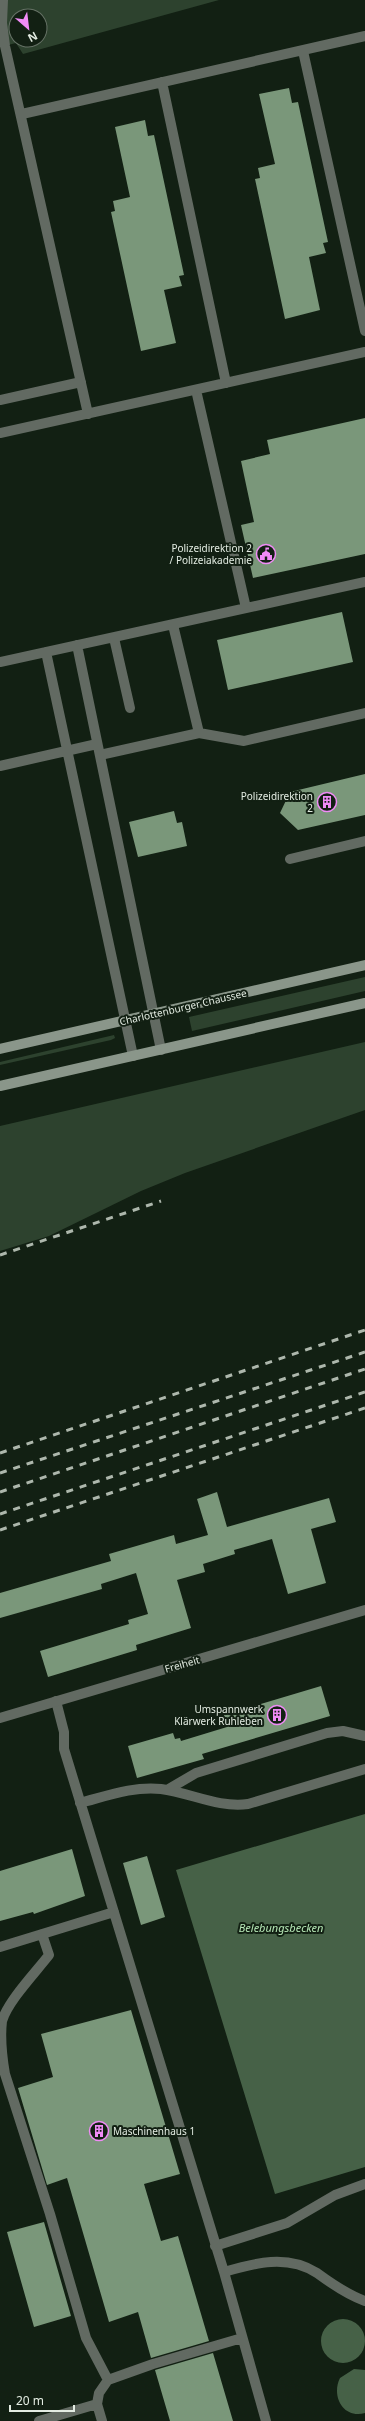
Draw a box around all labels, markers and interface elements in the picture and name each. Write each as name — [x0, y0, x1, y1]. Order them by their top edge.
north arrow — [8, 8, 48, 48]
text: N — [25, 29, 40, 46]
place label: Polizeidirektion 2 / Polizeiakademie — [170, 541, 252, 567]
public building icon: Polizeidirektion 2 / Polizeiakademie — [255, 543, 277, 565]
place label: Polizeidirektion 2 — [241, 789, 313, 815]
building icon: Polizeidirektion 2 — [316, 791, 338, 813]
street label: Charlottenburger Chaussee — [118, 985, 248, 1028]
street label: Freiheit — [163, 1652, 201, 1676]
place label: Umspannwerk Klärwerk Ruhleben — [174, 1702, 264, 1728]
building icon: Umspannwerk Klärwerk Ruhleben — [266, 1704, 288, 1726]
water label: Belebungsbecken — [239, 1920, 323, 1935]
building icon: Maschinenhaus 1 — [88, 2120, 110, 2142]
place label: Maschinenhaus 1 — [113, 2124, 195, 2138]
scale bar — [10, 2387, 74, 2413]
text: 20 m — [16, 2392, 44, 2409]

